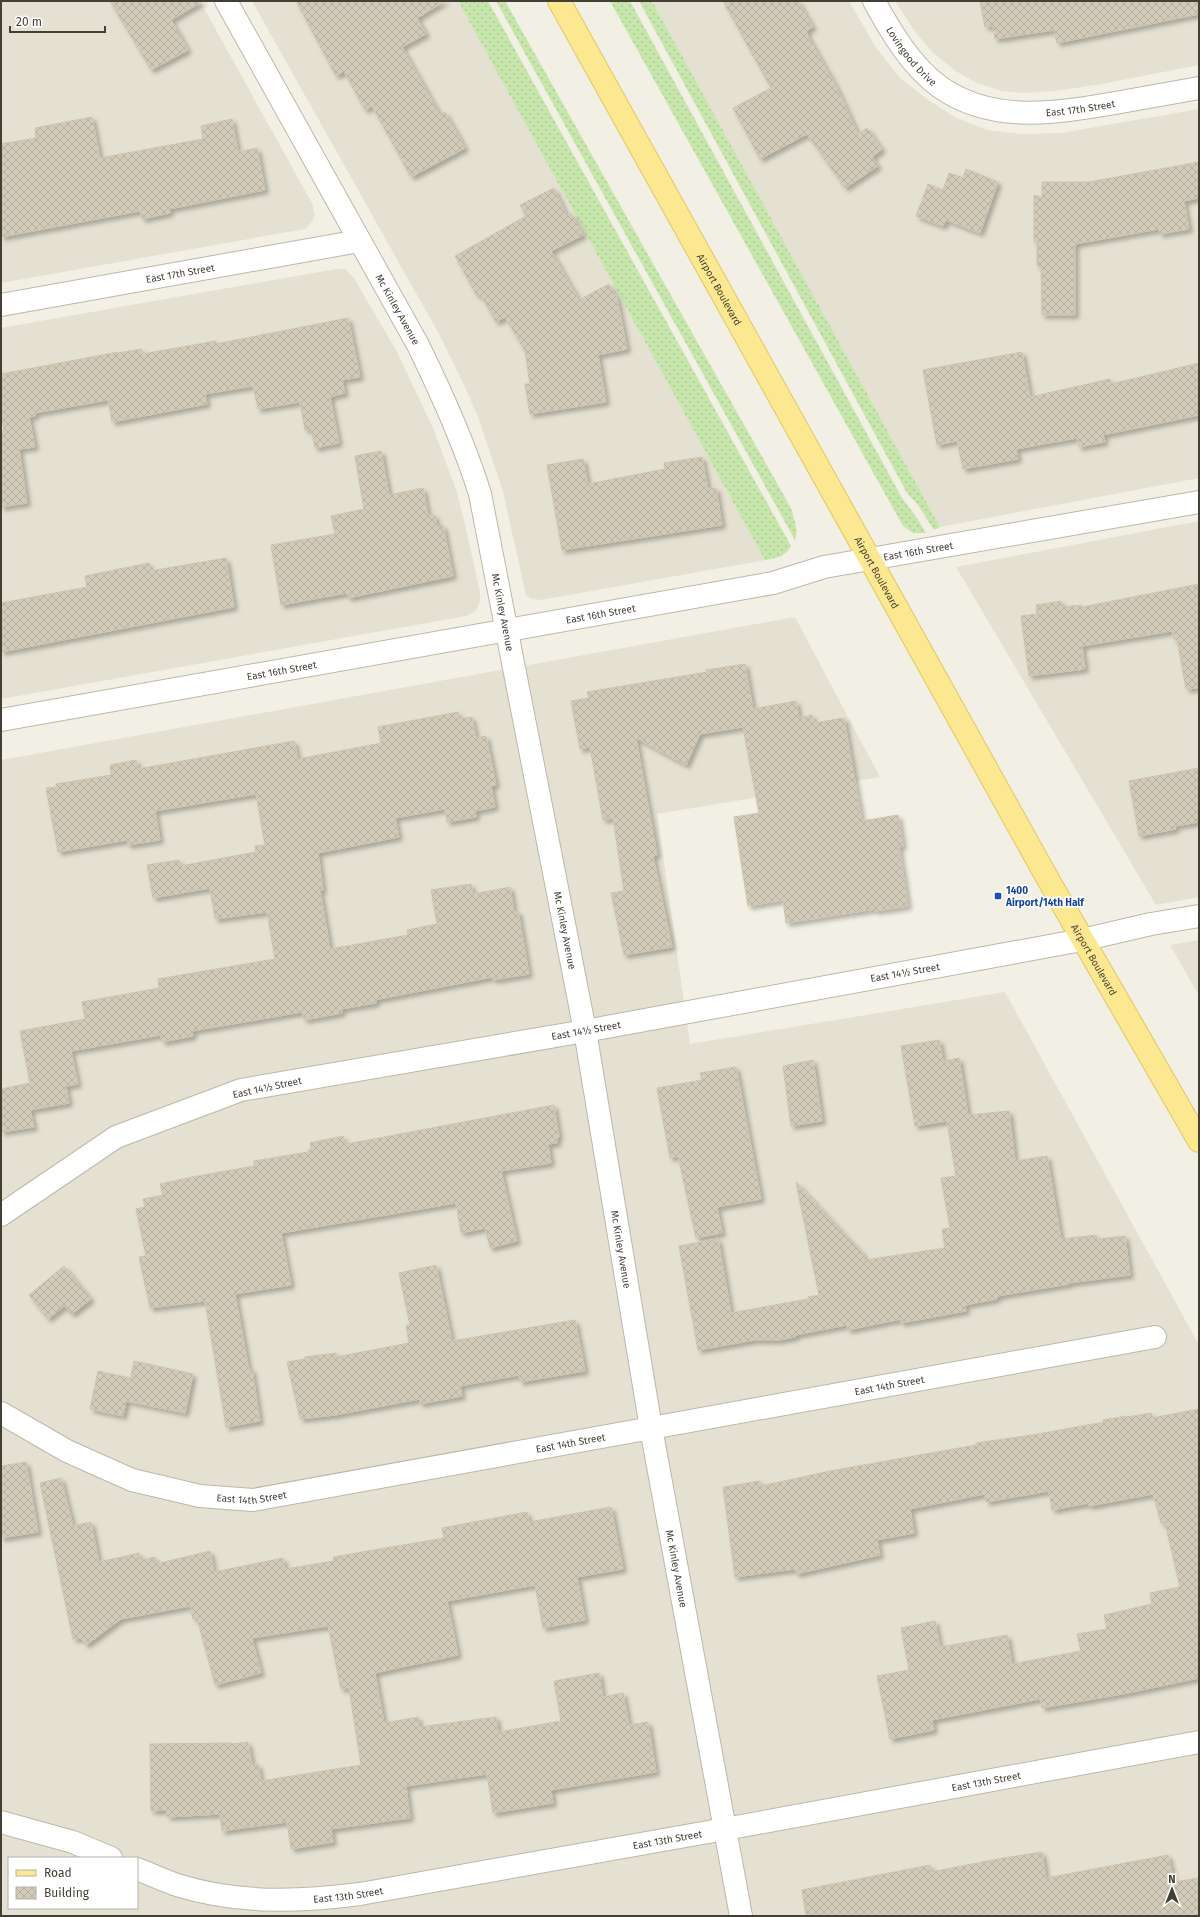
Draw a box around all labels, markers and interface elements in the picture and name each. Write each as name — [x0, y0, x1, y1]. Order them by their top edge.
scale bar — [10, 8, 105, 34]
text: 20 m — [16, 15, 42, 29]
street label: Lovingood Drive — [883, 25, 939, 89]
street label: East 17th Street — [1045, 98, 1116, 119]
street label: Airport Boulevard — [694, 252, 743, 328]
street label: East 17th Street — [145, 262, 216, 286]
street label: Mc Kinley Avenue — [373, 272, 422, 347]
street label: Airport Boulevard — [852, 535, 901, 611]
street label: East 16th Street — [882, 540, 954, 564]
street label: Mc Kinley Avenue — [489, 573, 516, 652]
street label: East 16th Street — [565, 602, 637, 627]
street label: East 16th Street — [246, 659, 318, 683]
place label: 1400 Airport/14th Half — [1005, 885, 1085, 909]
street label: Mc Kinley Avenue — [551, 891, 578, 970]
marker: 1400 Airport/14th Half — [993, 891, 1003, 901]
street label: Airport Boulevard — [1068, 922, 1119, 998]
street label: East 14½ Street — [870, 961, 941, 985]
street label: East 14½ Street — [551, 1019, 622, 1043]
street label: East 14½ Street — [232, 1075, 303, 1101]
street label: Mc Kinley Avenue — [608, 1210, 633, 1289]
street label: East 14th Street — [854, 1374, 926, 1398]
street label: East 14th Street — [535, 1431, 607, 1456]
street label: East 14th Street — [216, 1489, 288, 1507]
street label: Mc Kinley Avenue — [663, 1529, 689, 1609]
street label: East 13th Street — [951, 1770, 1022, 1794]
street label: East 13th Street — [632, 1828, 704, 1852]
legend — [8, 1857, 138, 1909]
text: Road — [44, 1866, 72, 1880]
north arrow — [1152, 1869, 1192, 1909]
text: N — [1168, 1873, 1176, 1886]
street label: East 13th Street — [313, 1885, 385, 1906]
text: Building — [44, 1886, 90, 1900]

